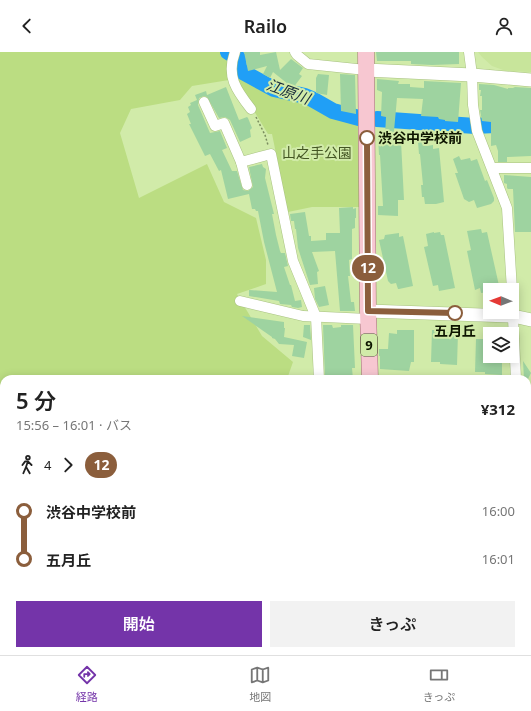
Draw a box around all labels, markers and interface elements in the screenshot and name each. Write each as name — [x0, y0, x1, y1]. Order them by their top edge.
text: Railo — [244, 14, 287, 38]
icon: back — [16, 15, 38, 37]
icon: person — [493, 15, 515, 37]
water label: 江原川 — [264, 74, 315, 109]
place label: 渋谷中学校前 — [378, 128, 462, 147]
marker: 渋谷中学校前 — [359, 130, 375, 146]
park label: 山之手公園 — [282, 143, 352, 162]
line badge: 12 — [350, 255, 386, 281]
text: 12 — [360, 258, 376, 277]
north arrow — [483, 283, 519, 319]
map controls — [483, 283, 519, 363]
marker: 五月丘 — [447, 305, 463, 321]
place label: 五月丘 — [434, 321, 476, 340]
button: layers — [483, 327, 519, 363]
road number: 9 — [361, 334, 377, 356]
text: 5 分 — [16, 385, 56, 415]
text: ¥312 — [481, 399, 515, 419]
text: 15:56 – 16:01 · バス — [16, 416, 132, 434]
icon: walk — [16, 454, 38, 476]
icon: forward — [57, 454, 79, 476]
text: 12 — [93, 455, 109, 474]
text: 4 — [44, 456, 51, 474]
text: 渋谷中学校前 — [46, 502, 136, 522]
text: 16:00 — [482, 502, 515, 520]
text: 五月丘 — [46, 550, 91, 570]
text: 16:01 — [482, 550, 515, 568]
button: 開始 — [16, 601, 262, 647]
button: きっぷ — [270, 601, 515, 647]
tab: 経路 — [76, 664, 98, 704]
tab: 地図 — [249, 664, 271, 704]
tab: きっぷ — [423, 664, 455, 704]

